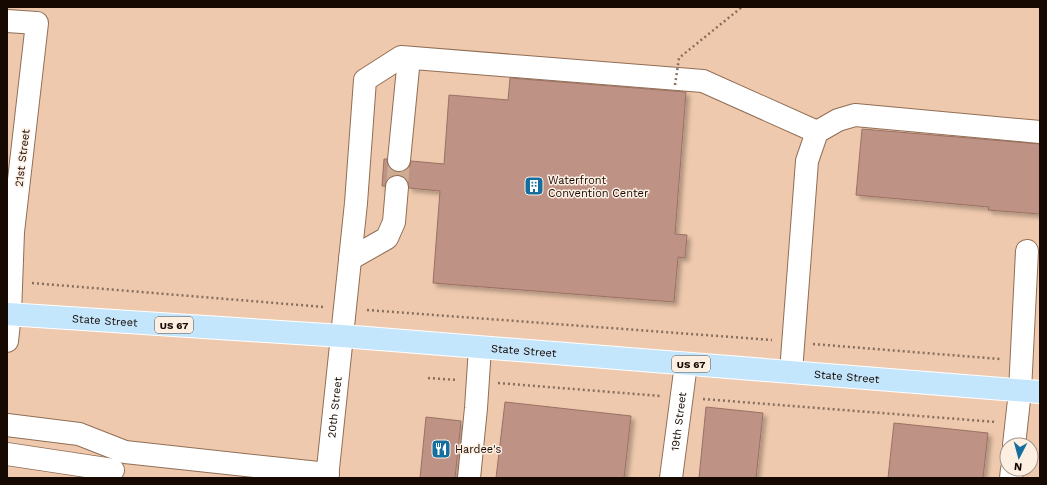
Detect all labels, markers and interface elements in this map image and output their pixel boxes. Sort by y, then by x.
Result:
street label: 21st Street [13,128,33,188]
place label: Waterfront Convention Center [548,174,649,200]
building icon: Waterfront Convention Center [523,175,545,197]
street label: State Street [72,312,138,330]
road number: US 67 [155,317,193,333]
street label: State Street [490,342,557,360]
road number: US 67 [672,356,710,372]
street label: State Street [813,368,880,386]
street label: 20th Street [325,376,345,439]
street label: 19th Street [669,391,689,452]
north arrow [999,437,1039,477]
restaurant icon: Hardee's [430,438,452,460]
place label: Hardee's [455,443,501,456]
text: N [1013,460,1023,473]

